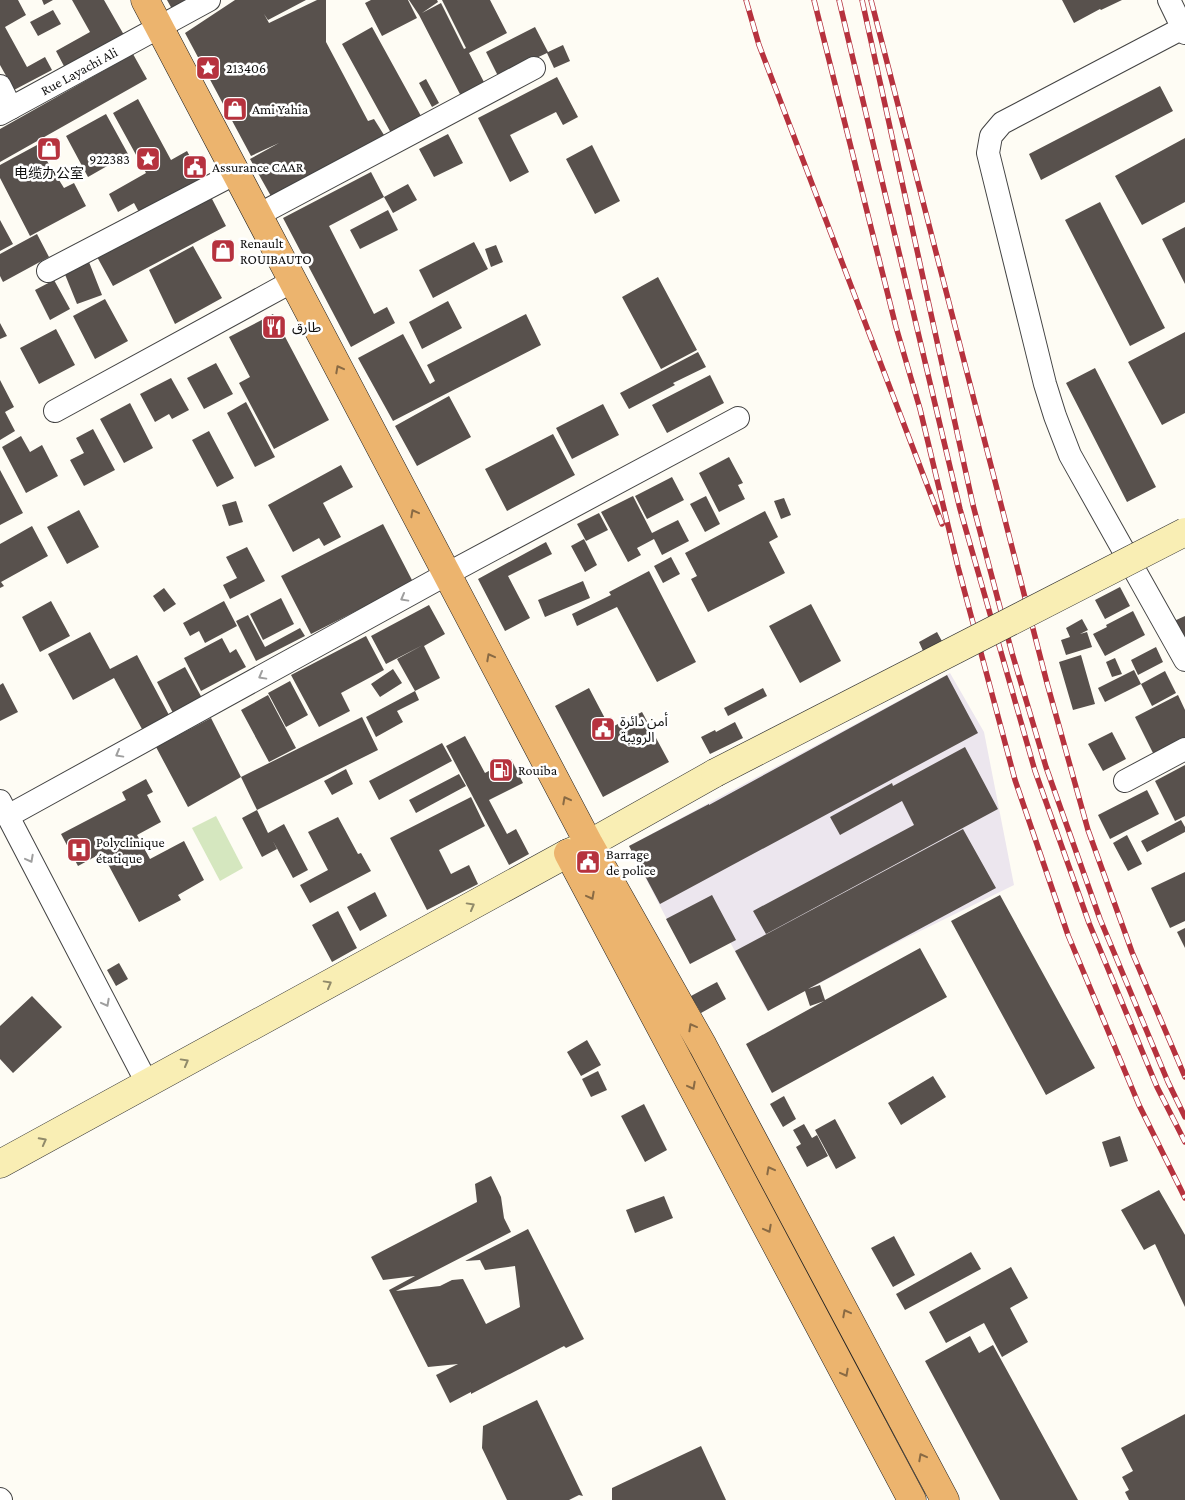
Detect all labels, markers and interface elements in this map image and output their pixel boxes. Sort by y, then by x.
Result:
street label: Rue Layachi Ali [38,43,120,98]
place icon: 213406 [195,55,221,81]
place label: 213406 [226,60,266,76]
shop icon: Ami Yahia [222,96,248,122]
place label: Ami Yahia [252,101,309,117]
shop icon: 电缆办公室 [36,136,62,162]
place icon: 922383 [135,146,161,172]
place label: 922383 [89,151,130,167]
public building icon: Assurance CAAR [182,154,208,180]
place label: Assurance CAAR [212,159,304,175]
place label: 电缆办公室 [14,165,84,181]
place label: Renault ROUIBAUTO [240,235,312,267]
shop icon: Renault ROUIBAUTO [210,238,236,264]
restaurant icon: طارق [261,314,287,340]
place label: طارق [292,319,321,336]
one-way arrow [335,365,345,374]
one-way arrow [410,509,420,518]
one-way arrow [400,591,409,601]
one-way arrow [486,653,496,662]
one-way arrow [258,670,267,680]
place label: أمن دائرة الرويبة [620,712,668,746]
public building icon: أمن دائرة الرويبة [590,716,616,742]
one-way arrow [116,748,125,758]
fuel station icon: Rouiba [488,757,514,783]
place label: Rouiba [518,762,558,778]
one-way arrow [562,797,572,806]
place label: Polyclinique étatique [96,834,165,866]
hospital icon: Polyclinique étatique [66,837,92,863]
place label: Barrage de police [606,846,656,878]
public building icon: Barrage de police [575,849,601,875]
one-way arrow [24,854,34,863]
one-way arrow [585,891,595,900]
one-way arrow [465,903,474,913]
one-way arrow [323,980,332,990]
one-way arrow [99,998,109,1007]
one-way arrow [688,1023,698,1032]
one-way arrow [180,1058,189,1068]
one-way arrow [686,1081,696,1090]
one-way arrow [38,1137,47,1147]
one-way arrow [766,1166,776,1175]
one-way arrow [762,1224,772,1233]
one-way arrow [842,1310,852,1319]
one-way arrow [839,1368,849,1377]
one-way arrow [918,1453,928,1462]

